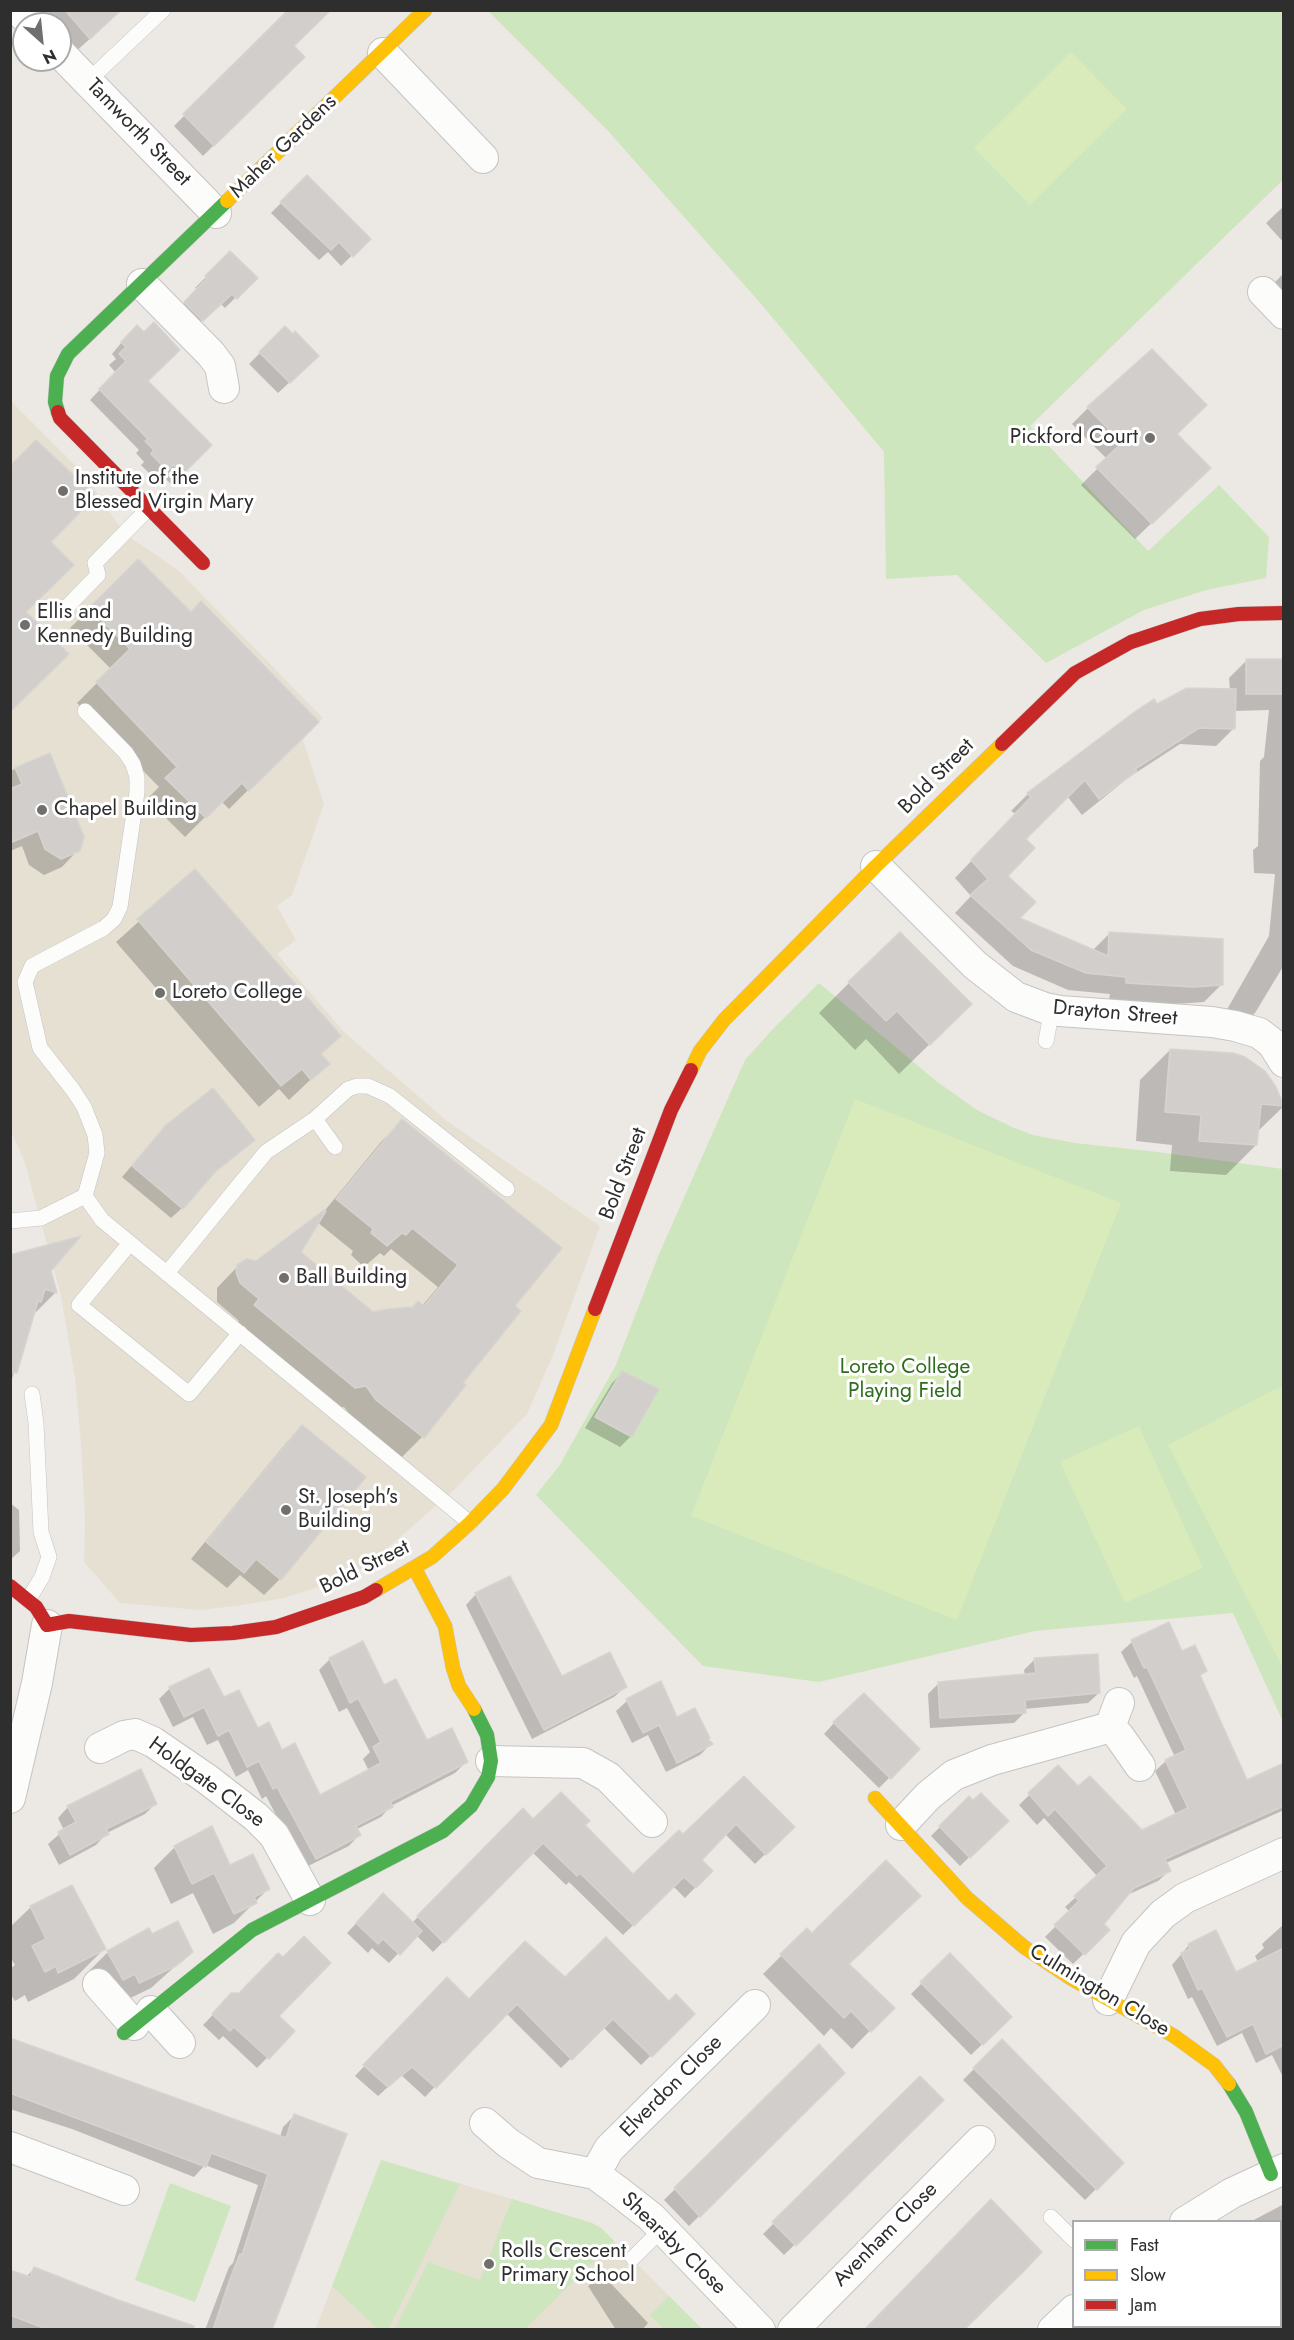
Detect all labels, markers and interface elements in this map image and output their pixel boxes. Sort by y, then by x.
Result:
north arrow [12,12,72,72]
text: N [39,44,60,70]
street label: Tamworth Street [81,74,195,192]
street label: Maher Gardens [226,90,342,204]
place label: Pickford Court [1010,425,1138,451]
marker: Pickford Court [1143,431,1157,445]
place label: Institute of the Blessed Virgin Mary [75,466,254,516]
marker: Institute of the Blessed Virgin Mary [56,484,70,498]
place label: Ellis and Kennedy Building [37,600,193,650]
marker: Ellis and Kennedy Building [18,618,32,632]
street label: Bold Street [894,734,980,820]
place label: Chapel Building [54,797,197,823]
marker: Chapel Building [35,803,49,817]
place label: Loreto College [172,980,303,1006]
marker: Loreto College [153,986,167,1000]
street label: Drayton Street [1052,996,1178,1032]
street label: Bold Street [595,1124,653,1224]
place label: Ball Building [296,1265,407,1291]
marker: Ball Building [277,1271,291,1285]
park label: Loreto College Playing Field [840,1355,970,1405]
place label: St. Joseph's Building [298,1485,398,1535]
marker: St. Joseph's Building [279,1503,293,1517]
street label: Bold Street [316,1536,414,1600]
street label: Holdgate Close [143,1732,269,1834]
street label: Culmington Close [1024,1939,1174,2043]
street label: Elverdon Close [616,2031,728,2143]
street label: Avenham Close [829,2178,943,2292]
street label: Shearsby Close [615,2188,731,2300]
legend [1072,2220,1282,2328]
text: Fast [1130,2232,1159,2258]
place label: Rolls Crescent Primary School [501,2239,635,2289]
marker: Rolls Crescent Primary School [482,2257,496,2271]
text: Slow [1130,2262,1166,2288]
text: Jam [1130,2292,1157,2318]

